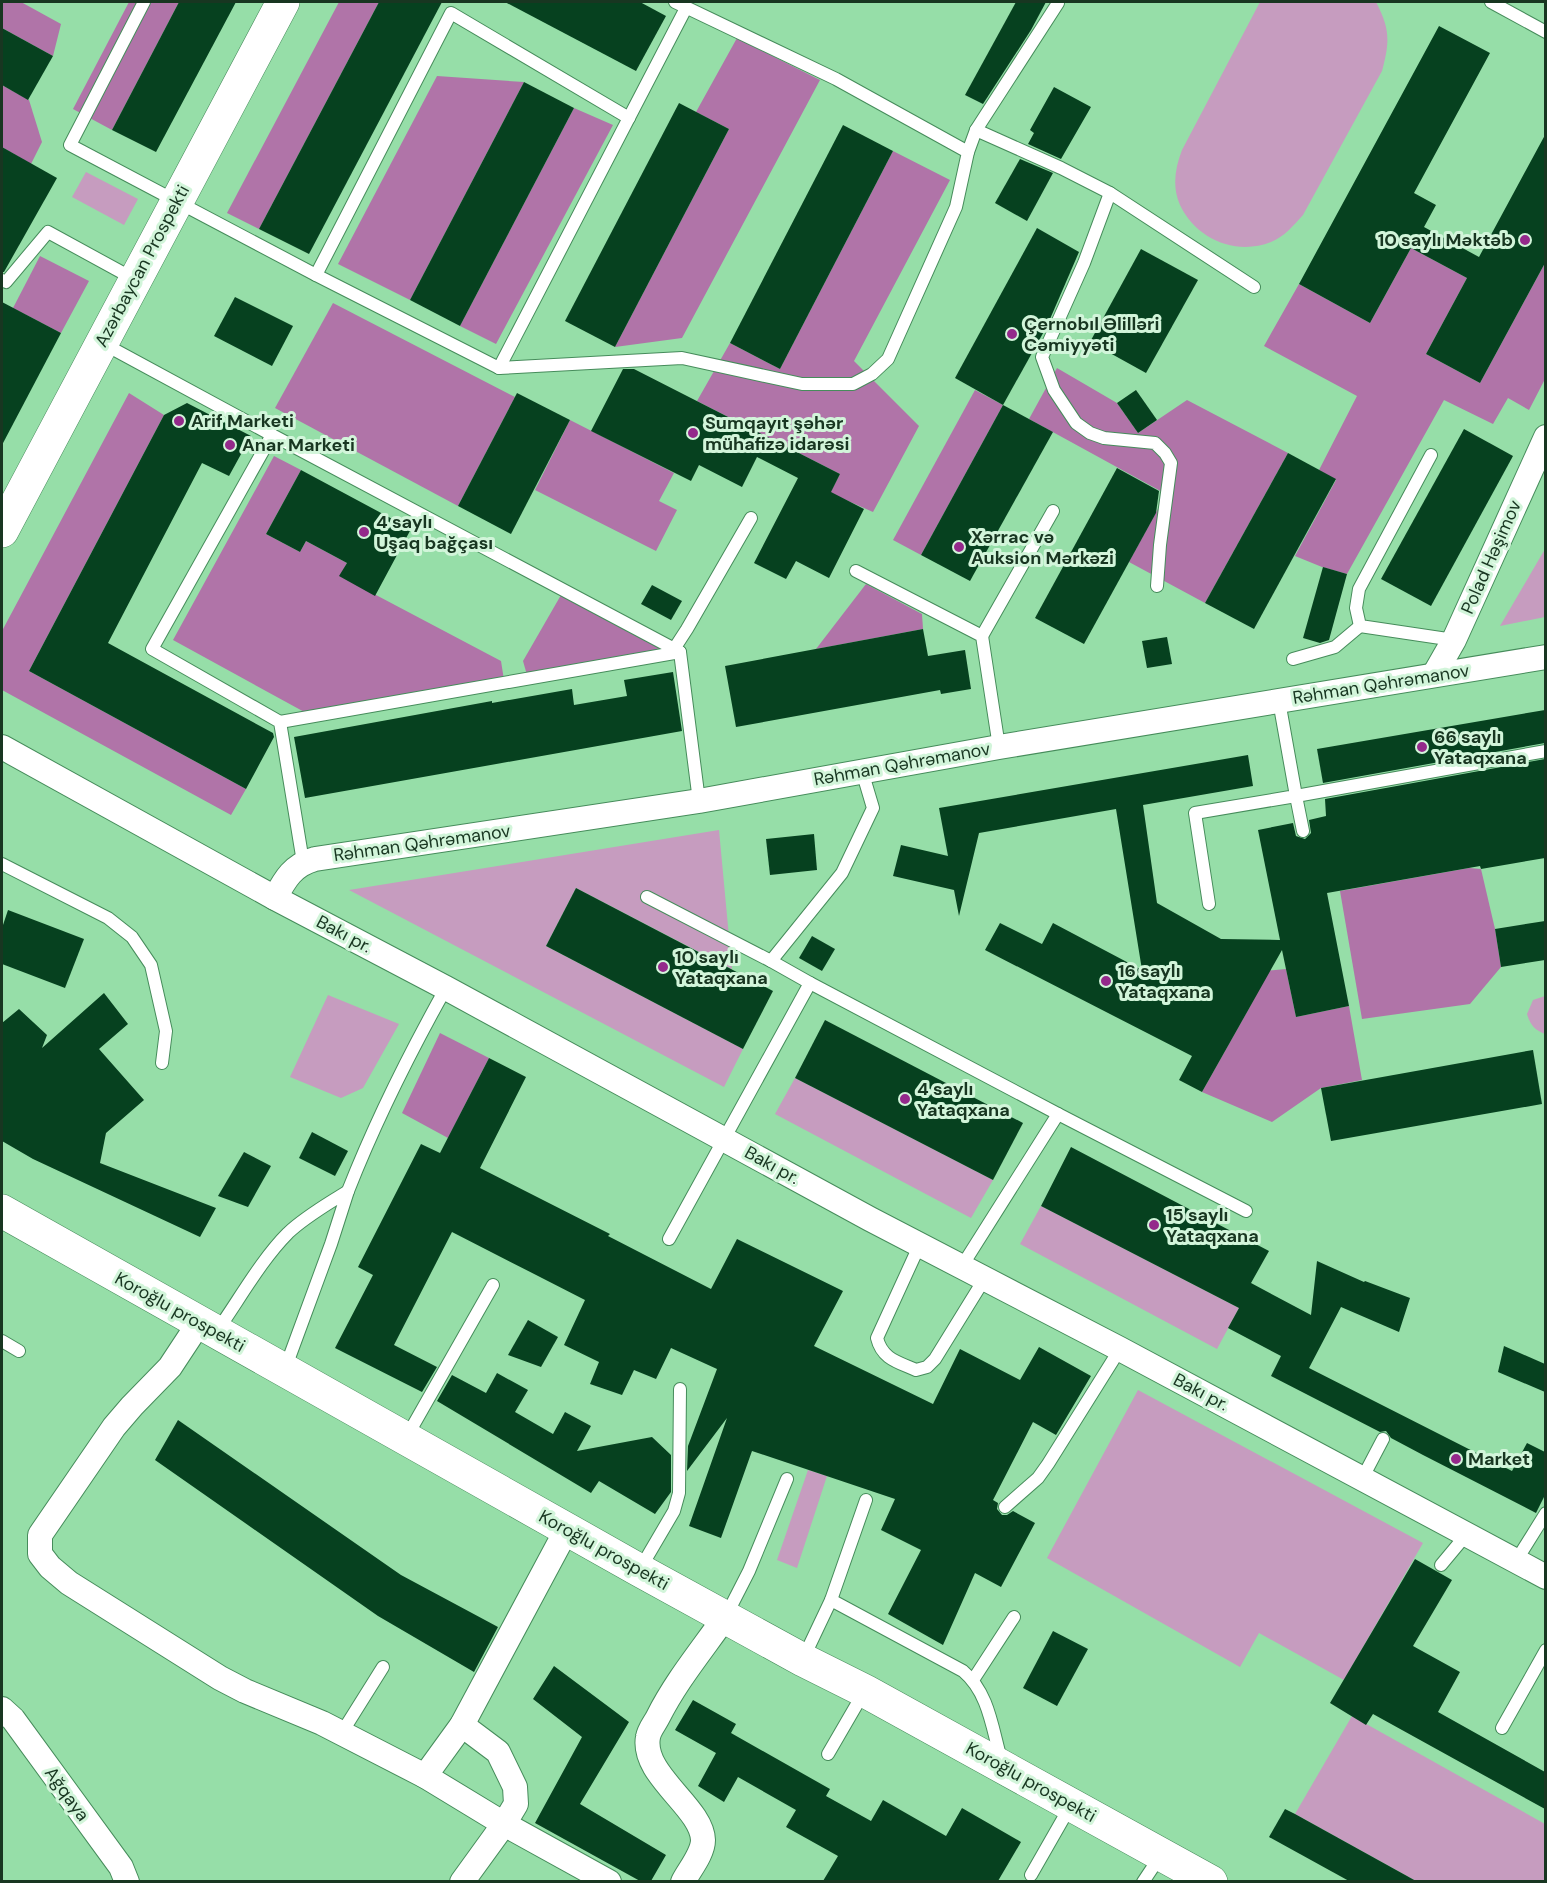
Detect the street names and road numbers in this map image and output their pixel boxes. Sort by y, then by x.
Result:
street label: Azərbaycan Prospekti [89,181,195,351]
street label: Polad Həşimov [1455,496,1527,618]
street label: Rəhman Qəhrəmanov [1291,658,1472,710]
street label: Rəhman Qəhrəmanov [812,737,993,791]
street label: Rəhman Qəhrəmanov [332,819,513,867]
street label: Bakı pr. [312,909,376,959]
street label: Bakı pr. [740,1140,804,1190]
street label: Koroğlu prospekti [111,1266,249,1358]
street label: Bakı pr. [1169,1367,1233,1417]
street label: Koroğlu prospekti [535,1504,673,1596]
street label: Koroğlu prospekti [962,1736,1100,1828]
street label: Ağqaya [39,1762,95,1826]

